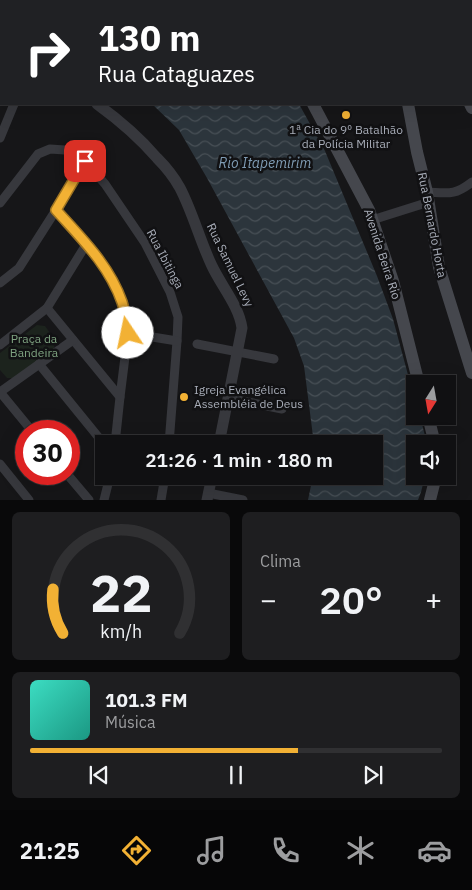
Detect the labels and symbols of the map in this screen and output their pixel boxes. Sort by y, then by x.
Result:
marker: 1ª Cia do 9º Batalhão da Polícia Militar [340,109,352,121]
place label: 1ª Cia do 9º Batalhão da Polícia Militar [289,122,403,151]
pin [64,140,106,182]
water label: Rio Itapemirim [219,154,312,172]
street label: Rua Bernardo Horta [415,171,450,279]
street label: Avenida Beira Rio [361,207,404,301]
street label: Rua Samuel Levy [204,220,257,309]
street label: Rua Ibitinga [144,226,188,292]
position arrow [101,306,153,358]
park label: Praça da Bandeira [10,331,59,360]
north arrow [406,375,456,425]
place label: Igreja Evangélica Assembléia de Deus [194,382,303,411]
marker: Igreja Evangélica Assembléia de Deus [178,391,190,403]
speed limit sign: 30 [15,420,80,485]

